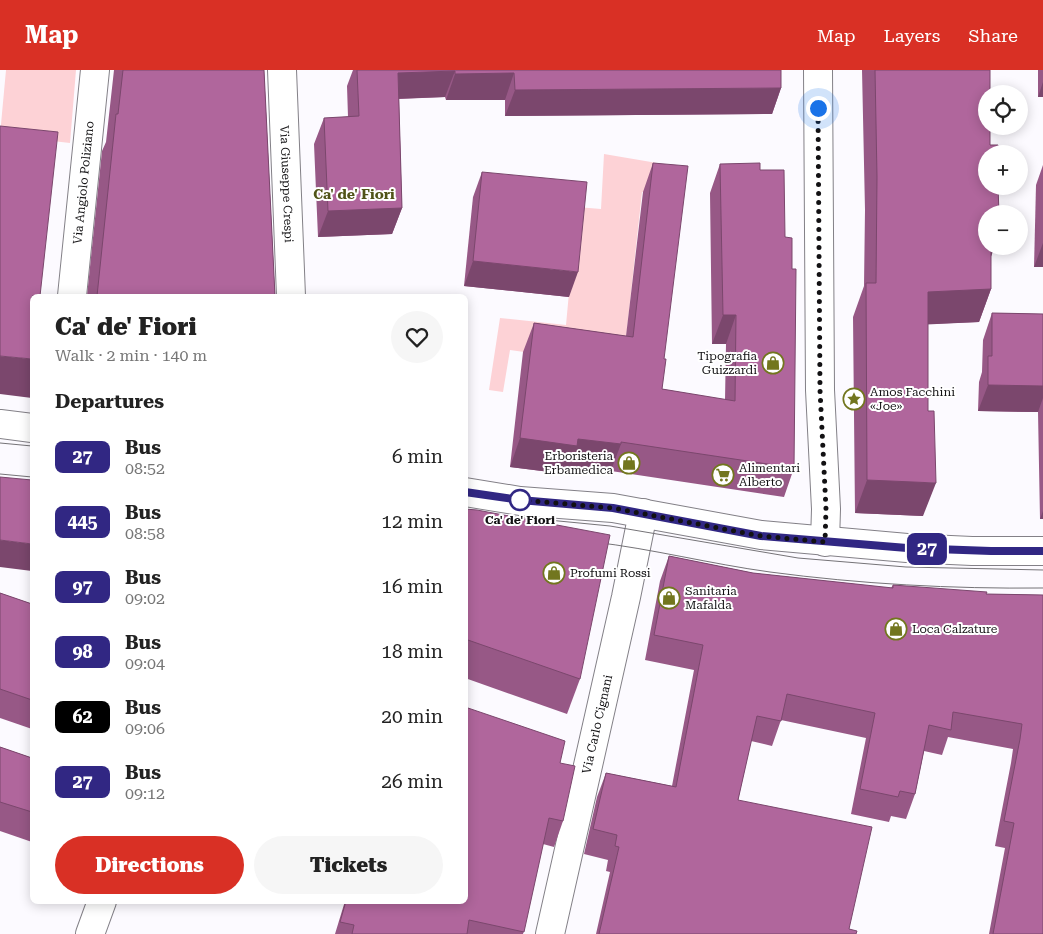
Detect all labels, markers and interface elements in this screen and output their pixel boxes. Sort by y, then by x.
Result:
text: Map [25,21,79,49]
text: Map [817,25,856,46]
text: Layers [884,25,940,46]
text: Share [968,25,1018,46]
map controls [978,85,1028,255]
button: locate [978,85,1028,135]
your location [806,96,831,121]
street label: Via Angiolo Poliziano [70,120,97,245]
street label: Via Giuseppe Crespi [277,125,296,243]
button: + [978,145,1028,195]
district label: Ca' de' Fiori [313,186,395,202]
button: − [978,205,1028,255]
button: heart [391,311,443,363]
text: Ca' de' Fiori [55,313,197,341]
text: Walk · 2 min · 140 m [55,346,207,365]
place label: Tipografia Guizzardi [697,349,757,377]
shop icon: Tipografia Guizzardi [761,351,785,375]
place label: Amos Facchini «Joe» [870,385,955,413]
place icon: Amos Facchini «Joe» [842,387,866,411]
text: Departures [55,390,164,413]
text: Bus [125,436,161,459]
text: 6 min [392,445,443,468]
text: 27 [72,446,93,467]
place label: Erboristeria Erbamedica [544,449,613,477]
shop icon: Erboristeria Erbamedica [617,451,641,475]
text: 08:52 [125,459,165,478]
place label: Alimentari Alberto [739,461,800,489]
supermarket icon: Alimentari Alberto [711,463,735,487]
marker: Ca' de' Fiori [509,489,531,511]
text: Bus [125,501,161,524]
text: 12 min [381,510,443,533]
text: 445 [67,511,98,532]
place label: Ca' de' Fiori [485,513,555,527]
text: 08:58 [125,524,165,543]
line badge: 27 [904,533,950,565]
text: 27 [917,538,937,559]
shop icon: Profumi Rossi [542,561,566,585]
text: Bus [125,566,161,589]
place label: Profumi Rossi [570,566,651,580]
text: 16 min [381,575,443,598]
text: 97 [72,576,93,597]
place label: Sanitaria Mafalda [685,584,737,612]
shop icon: Sanitaria Mafalda [657,586,681,610]
text: 09:02 [125,589,165,608]
shop icon: Loca Calzature [884,617,908,641]
place label: Loca Calzature [912,622,998,636]
text: Bus [125,631,161,654]
text: 18 min [381,640,443,663]
text: 98 [72,641,93,662]
text: 09:04 [125,654,165,673]
street label: Via Carlo Cignani [579,673,615,775]
text: Bus [125,696,161,719]
text: 20 min [381,705,443,728]
text: 62 [72,706,93,727]
text: 09:06 [125,719,165,738]
text: Bus [125,761,161,784]
text: 26 min [381,770,443,793]
text: 27 [72,771,93,792]
text: 09:12 [125,784,165,803]
button: Directions [55,836,244,894]
button: Tickets [254,836,443,894]

